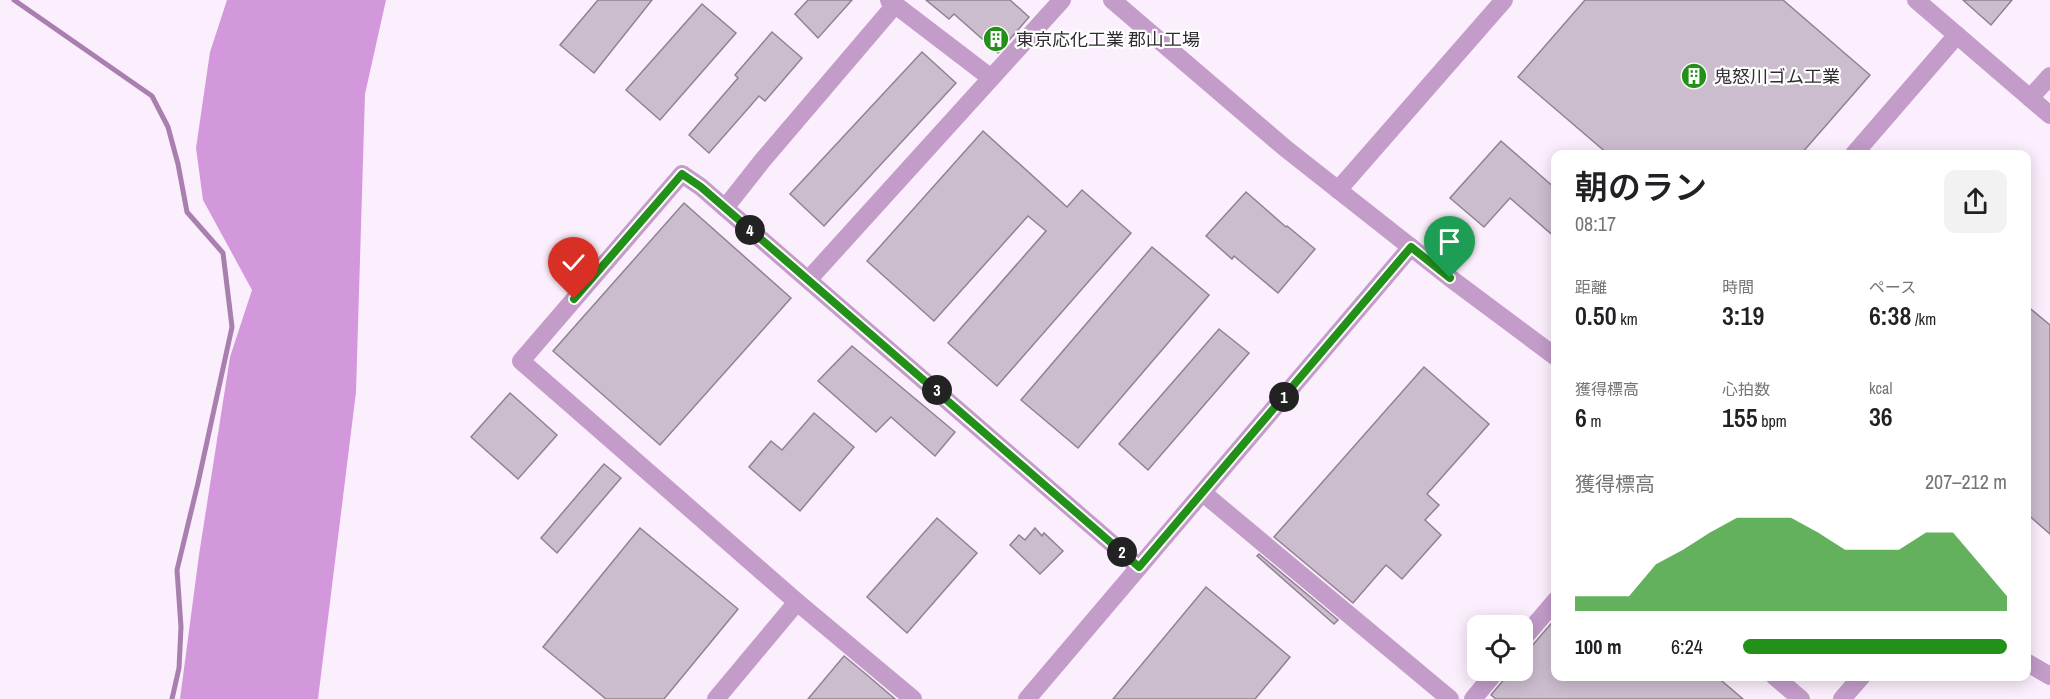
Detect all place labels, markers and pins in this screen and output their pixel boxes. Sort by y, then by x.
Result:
building icon: 東京応化工業 郡山工場 [981,24,1011,54]
place label: 東京応化工業 郡山工場 [1016,27,1200,52]
building icon: 鬼怒川ゴム工業 [1679,61,1709,91]
place label: 鬼怒川ゴム工業 [1714,64,1840,89]
pin: 4 [735,215,765,245]
pin [1424,216,1475,278]
pin [548,237,599,299]
pin: 3 [922,375,952,405]
pin: 1 [1269,382,1299,412]
pin: 2 [1107,537,1137,567]

